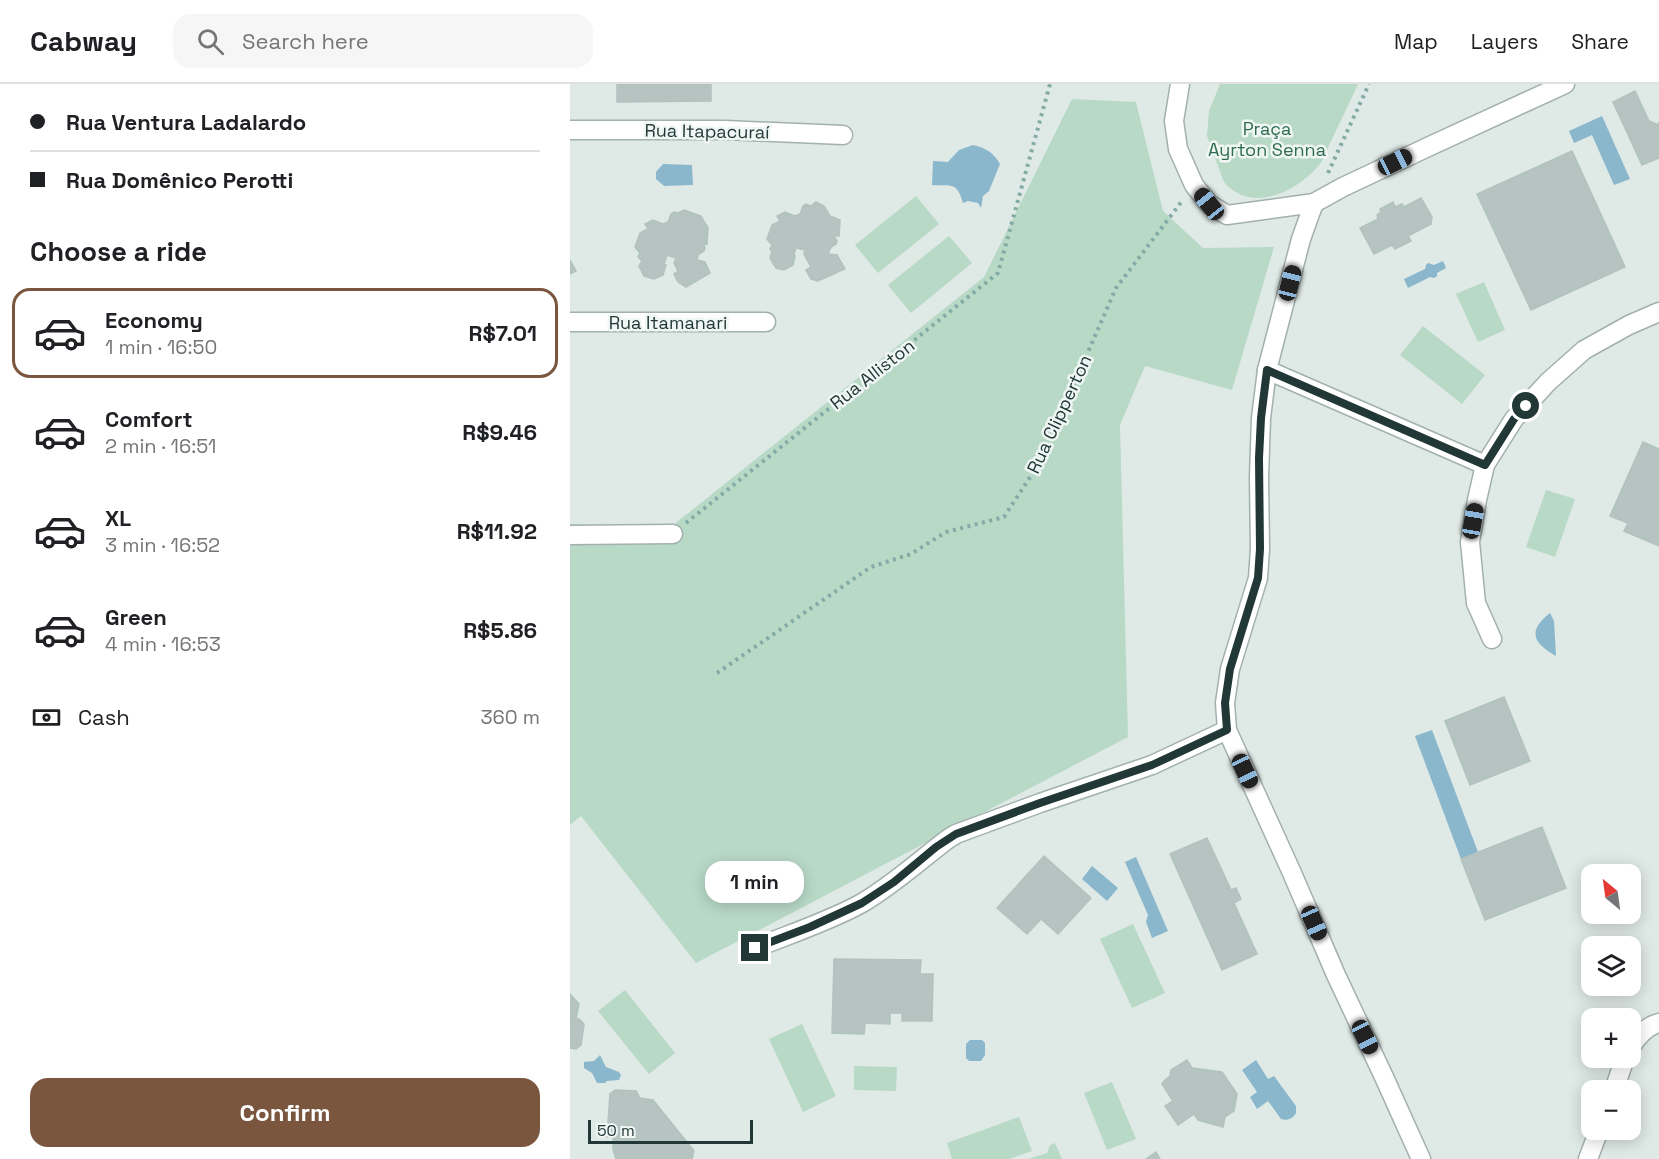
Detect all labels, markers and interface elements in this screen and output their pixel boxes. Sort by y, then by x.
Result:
search box [173,14,593,68]
text: Cabway [30,23,137,59]
icon: search [194,25,227,58]
text: Search here [242,27,369,55]
text: Map [1394,28,1438,55]
text: Layers [1471,28,1538,55]
text: Share [1571,28,1629,55]
text: Rua Ventura Ladalardo [66,108,306,136]
park label: Praça Ayrton Senna [1208,117,1326,161]
street label: Rua Itapacuraí [644,118,770,144]
car [1375,146,1415,178]
text: Rua Domênico Perotti [66,166,293,194]
car [1191,184,1227,224]
text: Choose a ride [30,234,207,269]
car [1277,263,1303,303]
icon: car [33,306,87,360]
text: Economy [105,306,203,334]
street label: Rua Itamanari [609,311,727,334]
text: R$7.01 [469,319,537,347]
text: 1 min · 16:50 [105,334,217,360]
street label: Rua Alliston [825,334,919,414]
street label: Rua Clipperton [1021,351,1097,477]
route start [1512,392,1539,419]
icon: car [33,405,87,459]
text: Comfort [105,405,193,433]
text: R$9.46 [462,418,537,446]
text: 2 min · 16:51 [105,433,216,459]
car [1461,502,1485,540]
icon: car [33,504,87,558]
text: XL [105,504,131,532]
text: R$11.92 [457,517,537,545]
text: 3 min · 16:52 [105,532,220,558]
icon: car [33,603,87,657]
text: Green [105,603,167,631]
text: R$5.86 [463,616,537,644]
text: 4 min · 16:53 [105,631,221,657]
icon: cash [30,701,63,734]
text: Cash [78,703,130,731]
text: 360 m [481,704,540,730]
car [1229,751,1261,791]
callout: 1 min [706,861,804,903]
north arrow [1581,864,1641,924]
map controls [1581,864,1641,1140]
text: 1 min [730,869,779,895]
car [1298,903,1330,943]
route end [741,934,768,961]
button: layers [1581,936,1641,996]
button: + [1581,1008,1641,1068]
car [1349,1017,1381,1057]
button: Confirm [30,1078,540,1147]
button: − [1581,1080,1641,1140]
scale bar [588,1117,753,1144]
text: 50 m [597,1120,635,1141]

